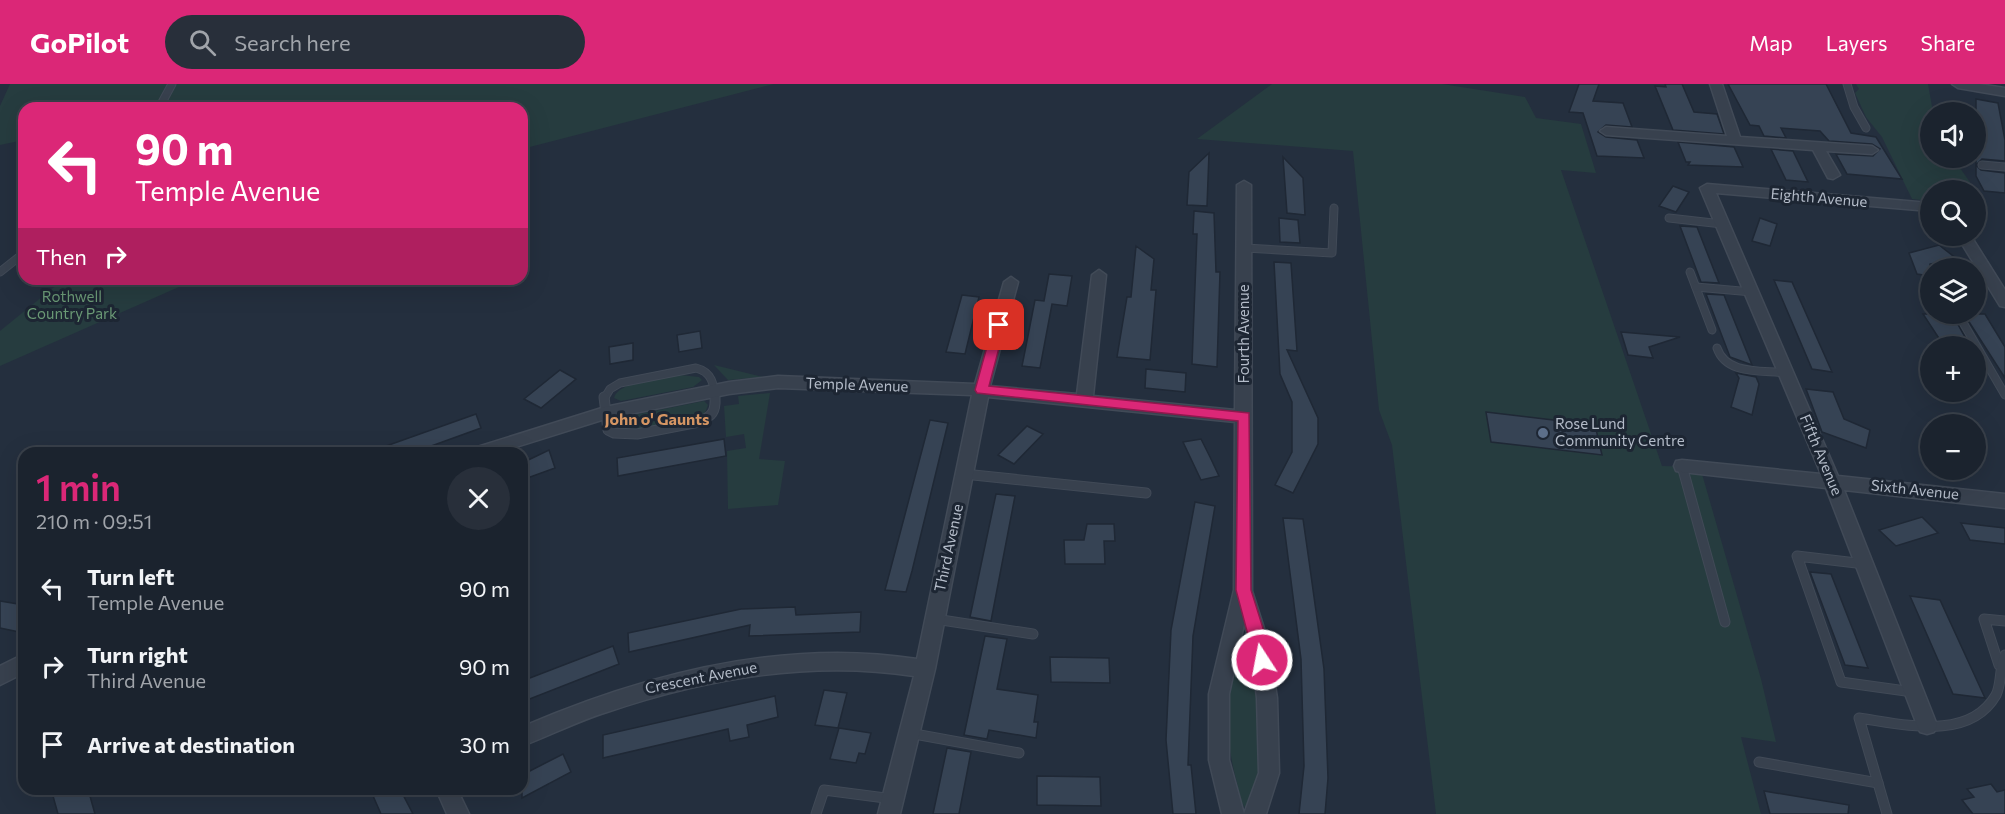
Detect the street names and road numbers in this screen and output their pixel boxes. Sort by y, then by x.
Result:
street label: Eighth Avenue [1770,184,1868,210]
street label: Fourth Avenue [1234,284,1252,384]
street label: Temple Avenue [805,373,909,395]
street label: Fifth Avenue [1797,412,1847,498]
street label: Sixth Avenue [1870,475,1960,503]
street label: Third Avenue [930,502,966,593]
street label: Crescent Avenue [643,657,758,697]

